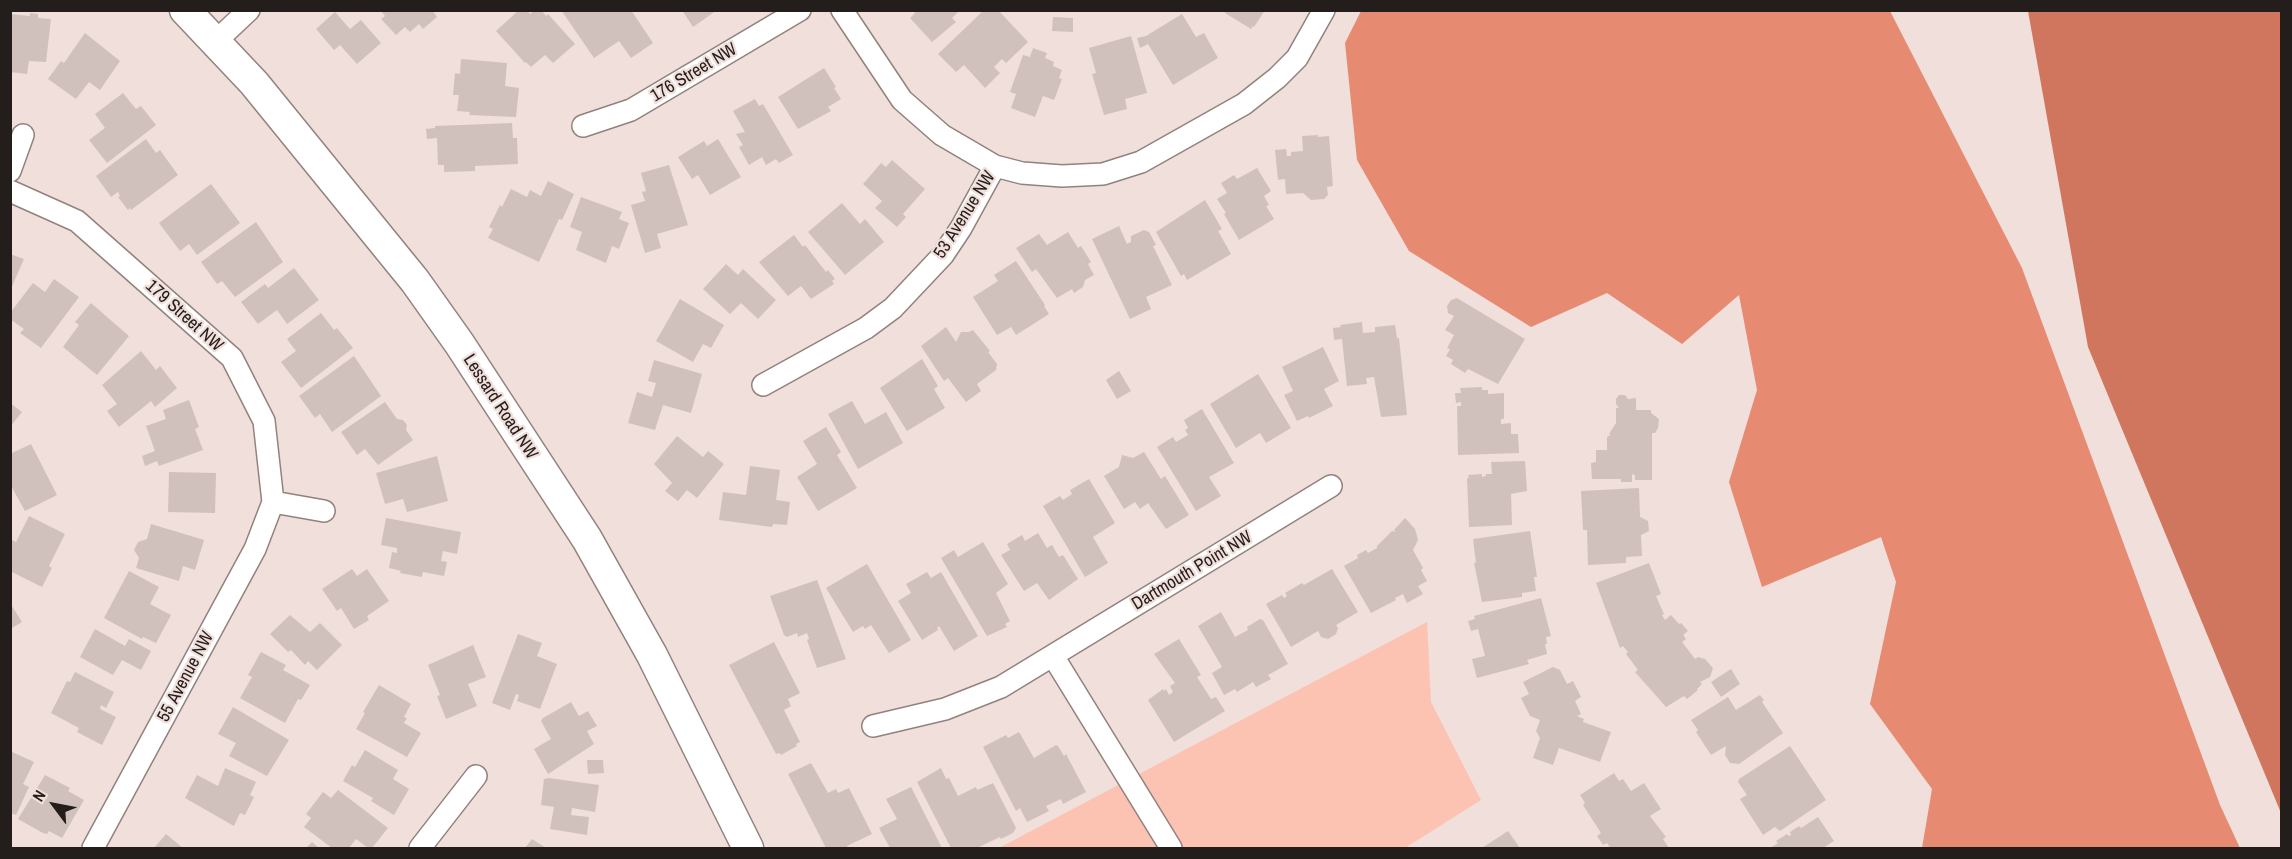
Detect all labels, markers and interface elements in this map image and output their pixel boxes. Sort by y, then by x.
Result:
street label: 176 Street NW [647,39,741,107]
street label: 53 Avenue NW [930,167,1000,263]
street label: 179 Street NW [141,276,227,356]
street label: Lessard Road NW [458,351,542,463]
street label: Dartmouth Point NW [1128,527,1256,615]
street label: 55 Avenue NW [153,628,219,726]
north arrow [24,775,84,835]
text: N [27,786,51,805]

